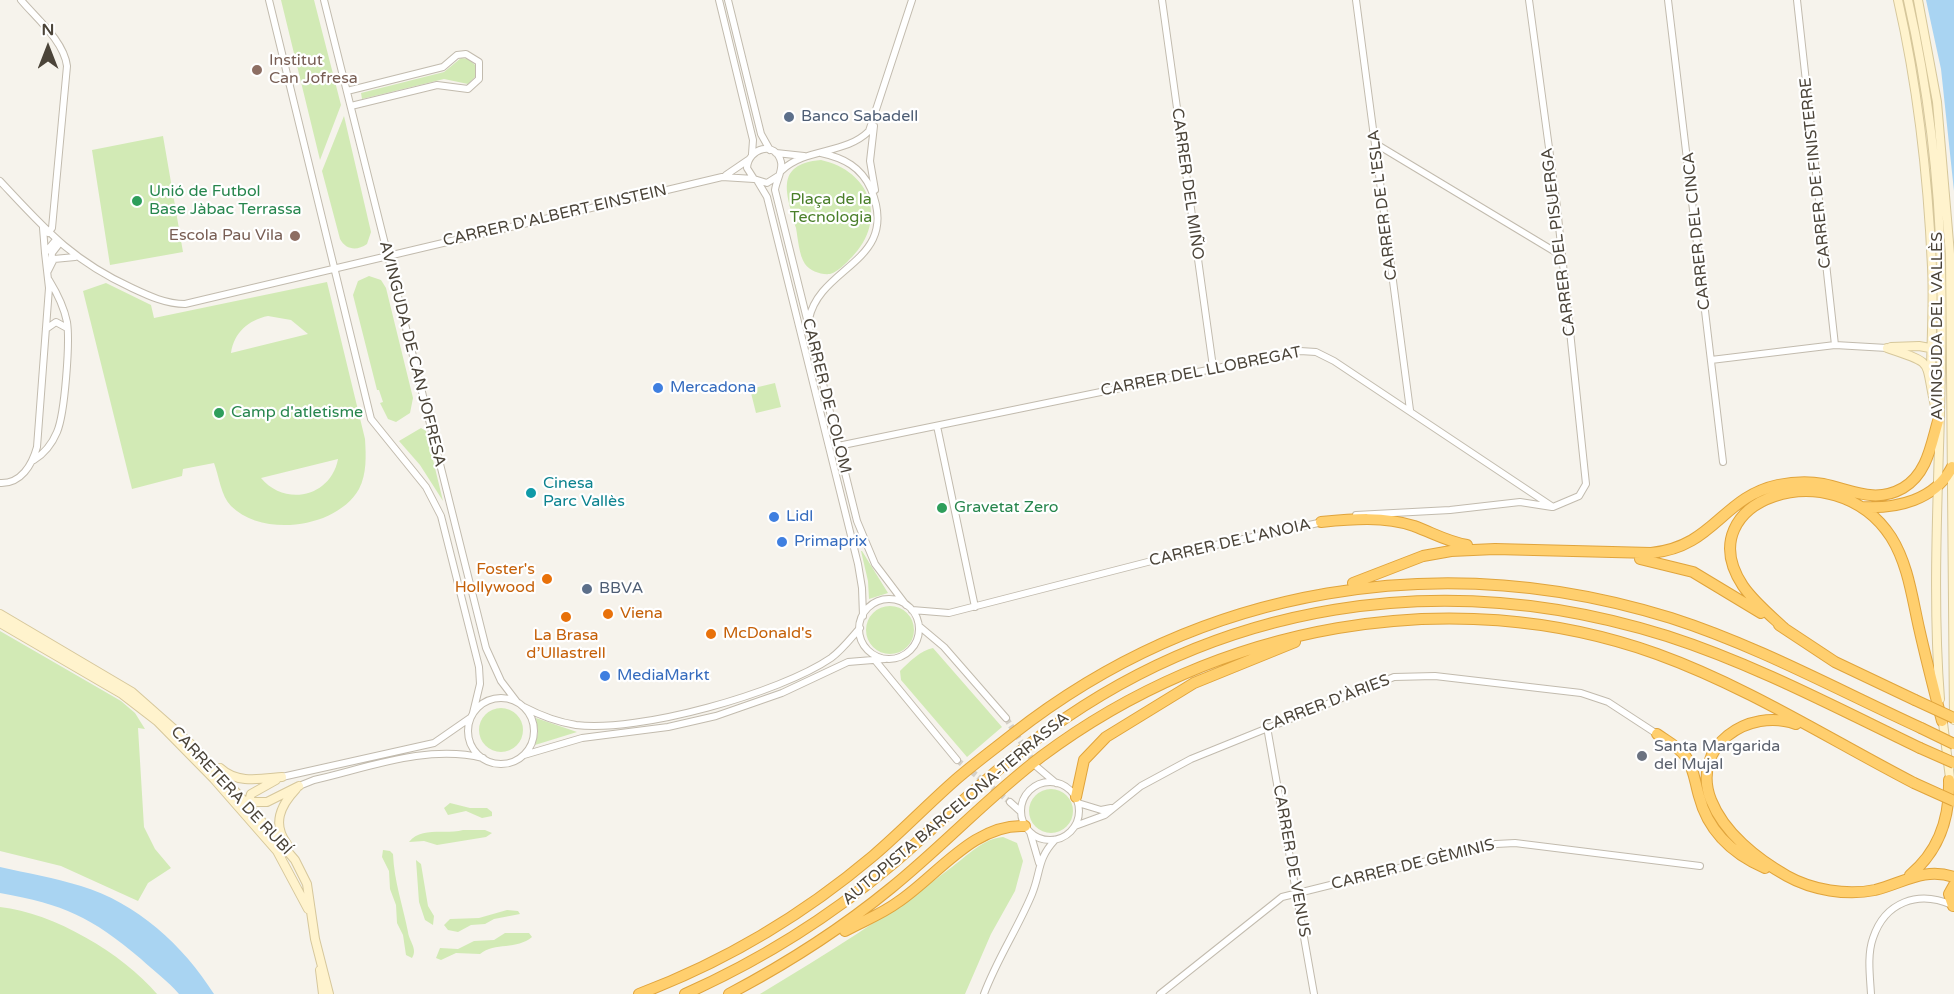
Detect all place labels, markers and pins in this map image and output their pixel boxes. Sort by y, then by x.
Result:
place label: Institut Can Jofresa [269,51,358,89]
marker: Institut Can Jofresa [250,63,264,77]
place label: Banco Sabadell [801,107,918,127]
marker: Banco Sabadell [782,110,796,124]
place label: Unió de Futbol Base Jàbac Terrassa [149,182,302,220]
marker: Unió de Futbol Base Jàbac Terrassa [130,194,144,208]
place label: Escola Pau Vila [169,226,283,246]
marker: Escola Pau Vila [288,229,302,243]
place label: Mercadona [670,378,756,398]
marker: Mercadona [651,381,665,395]
place label: Camp d'atletisme [231,403,363,423]
marker: Camp d'atletisme [212,406,226,420]
place label: Cinesa Parc Vallès [543,474,625,512]
marker: Cinesa Parc Vallès [524,486,538,500]
place label: Gravetat Zero [954,498,1059,518]
marker: Gravetat Zero [935,501,949,515]
place label: Lidl [786,507,813,527]
marker: Lidl [767,510,781,524]
place label: Primaprix [794,532,867,552]
marker: Primaprix [775,535,789,549]
place label: Foster's Hollywood [455,560,535,598]
marker: Foster's Hollywood [540,572,554,586]
place label: BBVA [599,579,643,599]
marker: BBVA [580,582,594,596]
place label: Viena [620,604,663,624]
marker: Viena [601,607,615,621]
marker: La Brasa d’Ullastrell [559,610,573,624]
place label: McDonald's [723,624,812,644]
place label: La Brasa d’Ullastrell [526,626,606,664]
marker: McDonald's [704,627,718,641]
place label: MediaMarkt [617,666,710,686]
marker: MediaMarkt [598,669,612,683]
place label: Santa Margarida del Mujal [1654,737,1780,775]
marker: Santa Margarida del Mujal [1635,749,1649,763]

